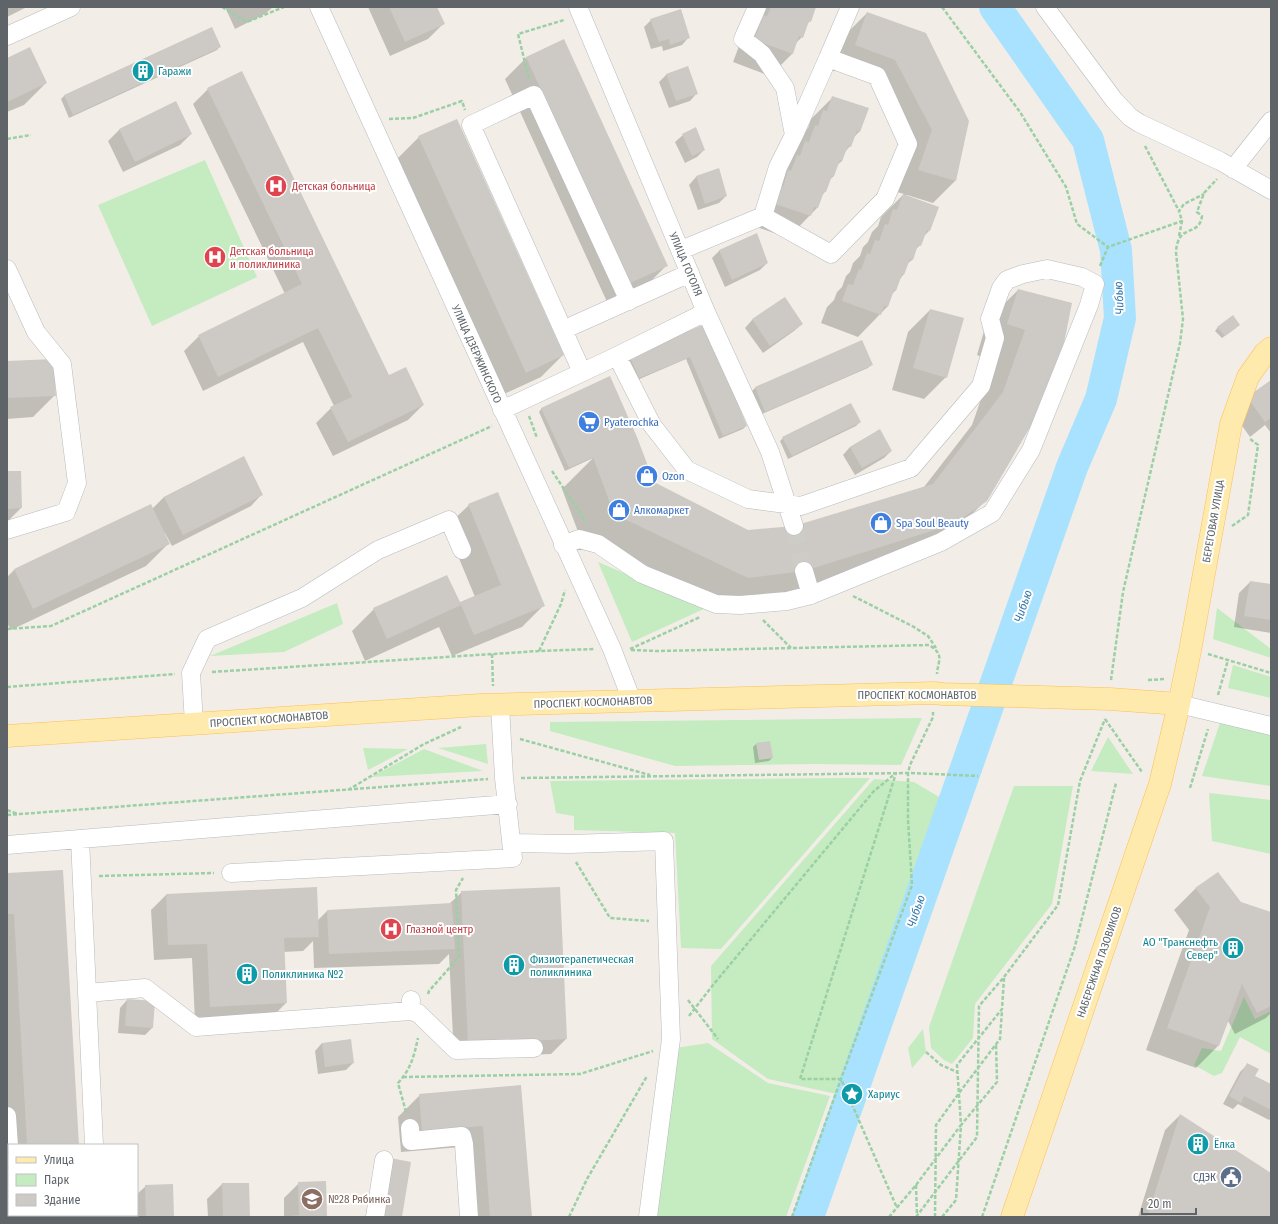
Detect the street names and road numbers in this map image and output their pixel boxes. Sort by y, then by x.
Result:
street label: УЛИЦА ГОГОЛЯ [666,229,705,298]
street label: УЛИЦА ДЗЕРЖИНСКОГО [449,302,504,405]
street label: БЕРЕГОВАЯ УЛИЦА [1200,478,1227,564]
street label: ПРОСПЕКТ КОСМОНАВТОВ [858,689,976,702]
street label: ПРОСПЕКТ КОСМОНАВТОВ [533,694,653,711]
street label: ПРОСПЕКТ КОСМОНАВТОВ [209,709,329,730]
street label: НАБЕРЕЖНАЯ ГАЗОВИКОВ [1074,905,1125,1019]

